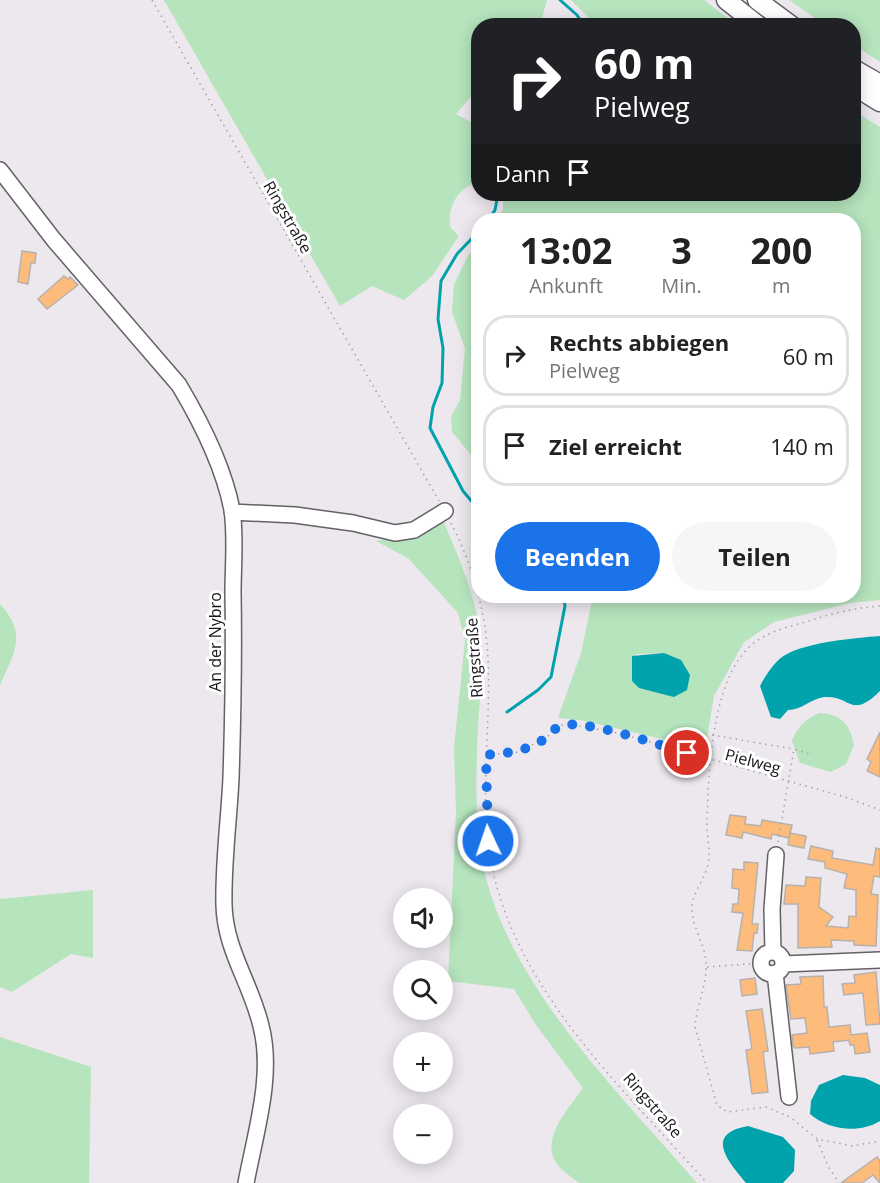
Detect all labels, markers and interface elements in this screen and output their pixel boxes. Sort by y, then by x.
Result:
text: 60 m [594,34,694,91]
icon: right [495,42,573,120]
text: Pielweg [594,88,690,125]
icon: arrive [562,156,595,189]
text: Dann [495,158,550,188]
street label: Ringstraße [258,177,318,257]
text: 13:02 [520,226,612,275]
text: 3 [671,226,692,275]
text: 200 [750,226,812,275]
text: Ankunft [529,272,603,299]
text: Min. [661,272,702,299]
text: m [772,272,791,299]
text: Rechts abbiegen [549,327,729,357]
icon: right [498,339,531,372]
text: 60 m [783,341,834,371]
text: Pielweg [549,357,620,384]
icon: arrive [498,429,531,462]
text: Ziel erreicht [549,431,682,461]
text: 140 m [770,431,834,461]
button: Beenden [495,522,660,591]
button: Teilen [672,522,837,591]
street label: An der Nybro [204,592,226,692]
street label: Ringstraße [460,617,488,699]
pin [661,727,712,778]
icon: arrive [670,736,703,769]
street label: Pielweg [723,743,784,779]
position arrow [456,809,520,873]
map controls [393,888,453,1164]
button: sound [393,888,453,948]
button: search [393,960,453,1020]
button: + [393,1032,453,1092]
street label: Ringstraße [618,1068,688,1142]
button: − [393,1104,453,1164]

